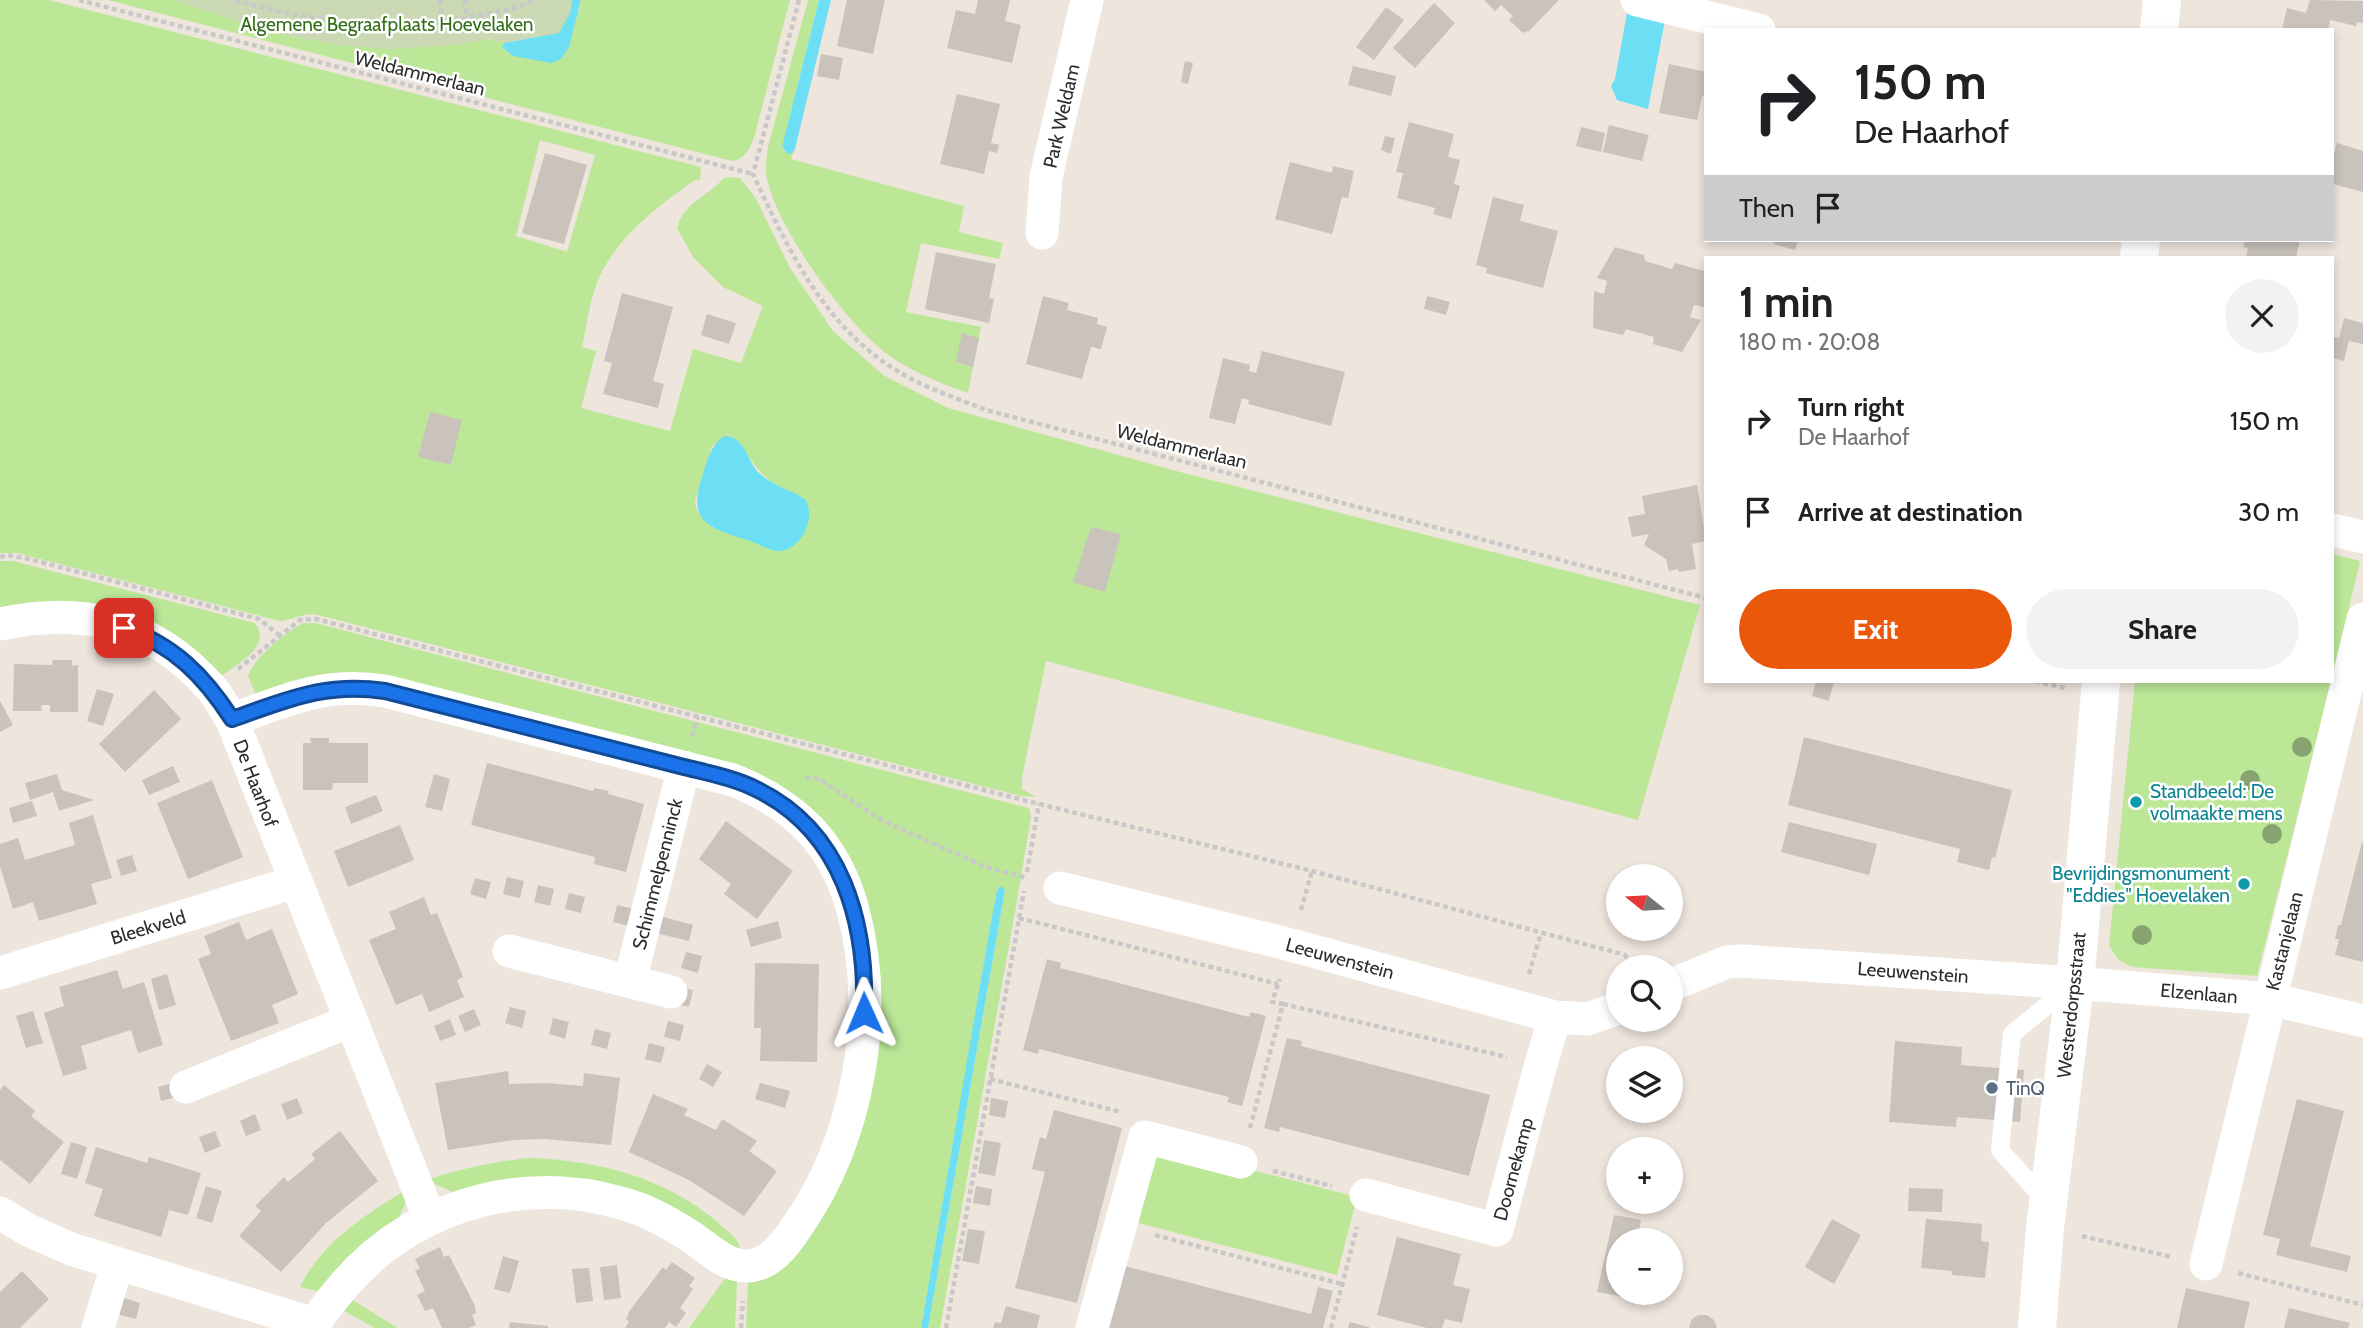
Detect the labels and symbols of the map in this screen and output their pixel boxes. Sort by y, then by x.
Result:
park label: Algemene Begraafplaats Hoevelaken [241,13,533,36]
street label: Weldammerlaan [352,46,487,101]
street label: Park Weldam [1038,62,1085,170]
street label: Weldammerlaan [1114,419,1249,474]
pin [94,598,154,658]
street label: De Haarhof [228,736,283,831]
place label: Standbeeld: De volmaakte mens [2150,780,2283,825]
marker: Standbeeld: De volmaakte mens [2128,794,2144,810]
street label: Schimmelpenninck [628,796,688,952]
place label: Bevrijdingsmonument "Eddies" Hoevelaken [2052,862,2231,907]
north arrow [1606,864,1684,942]
marker: Bevrijdingsmonument "Eddies" Hoevelaken [2236,876,2252,892]
street label: Kastanjelaan [2261,889,2308,993]
street label: Bleekveld [108,905,189,950]
street label: Westerdorpsstraat [2052,930,2091,1079]
street label: Leeuwenstein [1283,933,1397,984]
street label: Leeuwenstein [1857,957,1969,988]
position arrow [827,976,901,1050]
street label: Elzenlaan [2159,979,2239,1008]
place label: TinQ [2006,1077,2045,1100]
marker: TinQ [1984,1080,2000,1096]
street label: Doornekamp [1489,1115,1538,1223]

